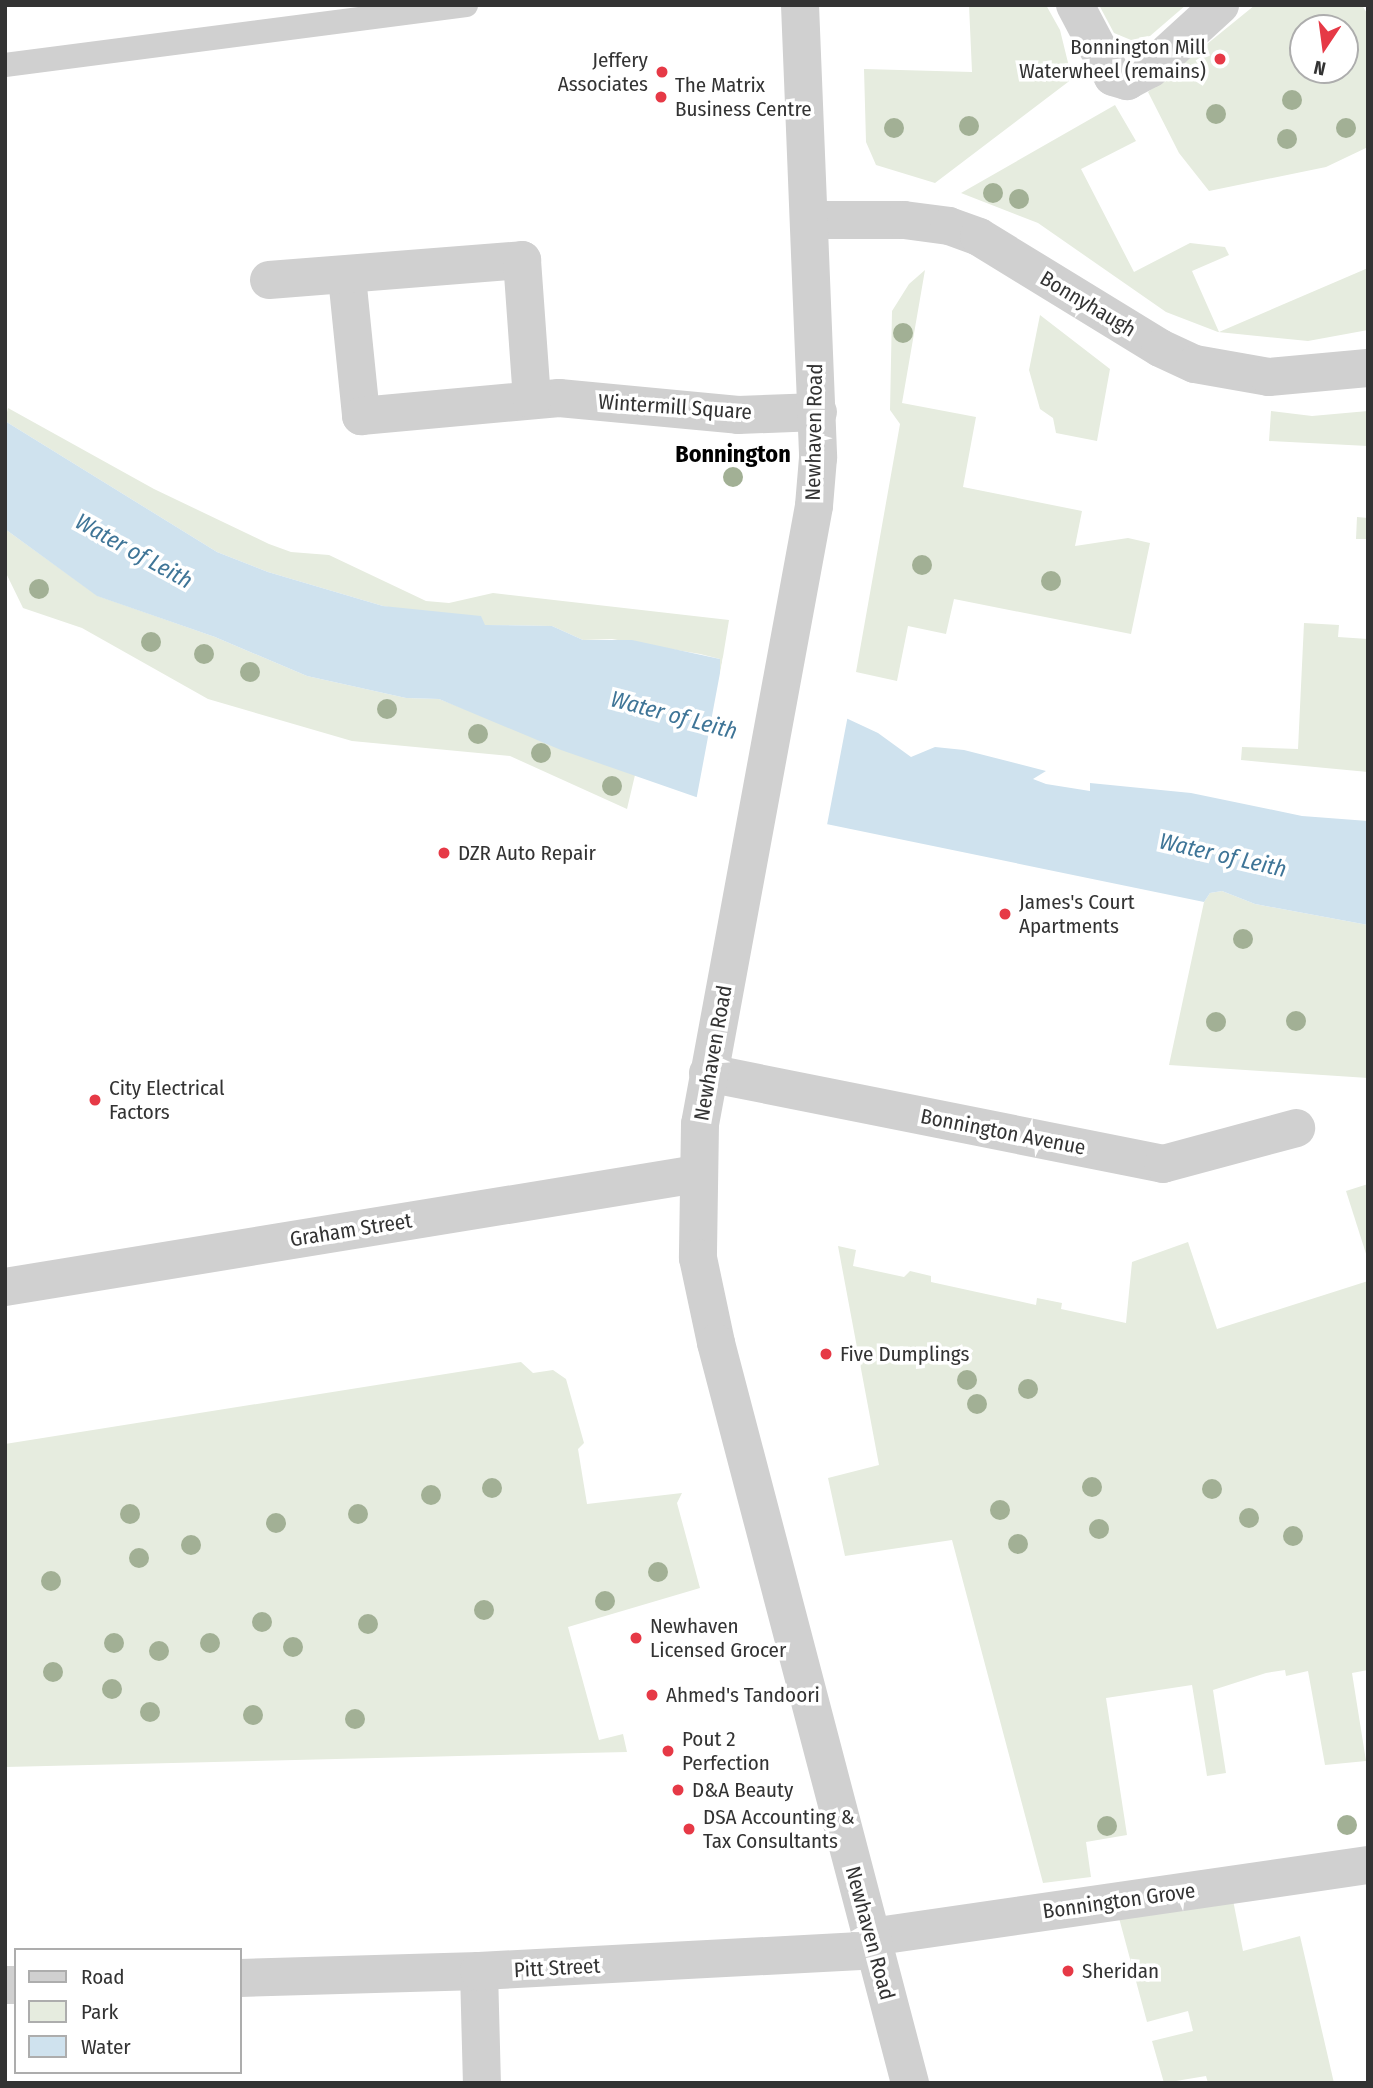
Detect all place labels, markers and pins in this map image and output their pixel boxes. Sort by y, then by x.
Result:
place label: Bonnington Mill Waterwheel (remains) [1019,34,1206,84]
place label: Jeffery Associates [558,47,648,97]
marker: Bonnington Mill Waterwheel (remains) [1212,51,1228,67]
marker: Jeffery Associates [654,64,670,80]
place label: The Matrix Business Centre [675,72,811,122]
marker: The Matrix Business Centre [653,89,669,105]
place label: DZR Auto Repair [458,840,596,866]
marker: DZR Auto Repair [436,845,452,861]
place label: James's Court Apartments [1019,889,1135,939]
marker: James's Court Apartments [997,906,1013,922]
place label: City Electrical Factors [109,1075,224,1125]
marker: City Electrical Factors [87,1092,103,1108]
place label: Five Dumplings [840,1341,969,1367]
marker: Five Dumplings [818,1346,834,1362]
place label: Newhaven Licensed Grocer [650,1613,786,1663]
marker: Newhaven Licensed Grocer [628,1630,644,1646]
place label: Ahmed's Tandoori [666,1682,820,1708]
marker: Ahmed's Tandoori [644,1687,660,1703]
place label: Pout 2 Perfection [682,1726,770,1776]
marker: Pout 2 Perfection [660,1743,676,1759]
place label: D&A Beauty [692,1777,793,1803]
marker: D&A Beauty [670,1782,686,1798]
place label: DSA Accounting & Tax Consultants [703,1804,855,1854]
marker: DSA Accounting & Tax Consultants [681,1821,697,1837]
place label: Sheridan [1082,1958,1159,1984]
marker: Sheridan [1060,1963,1076,1979]

